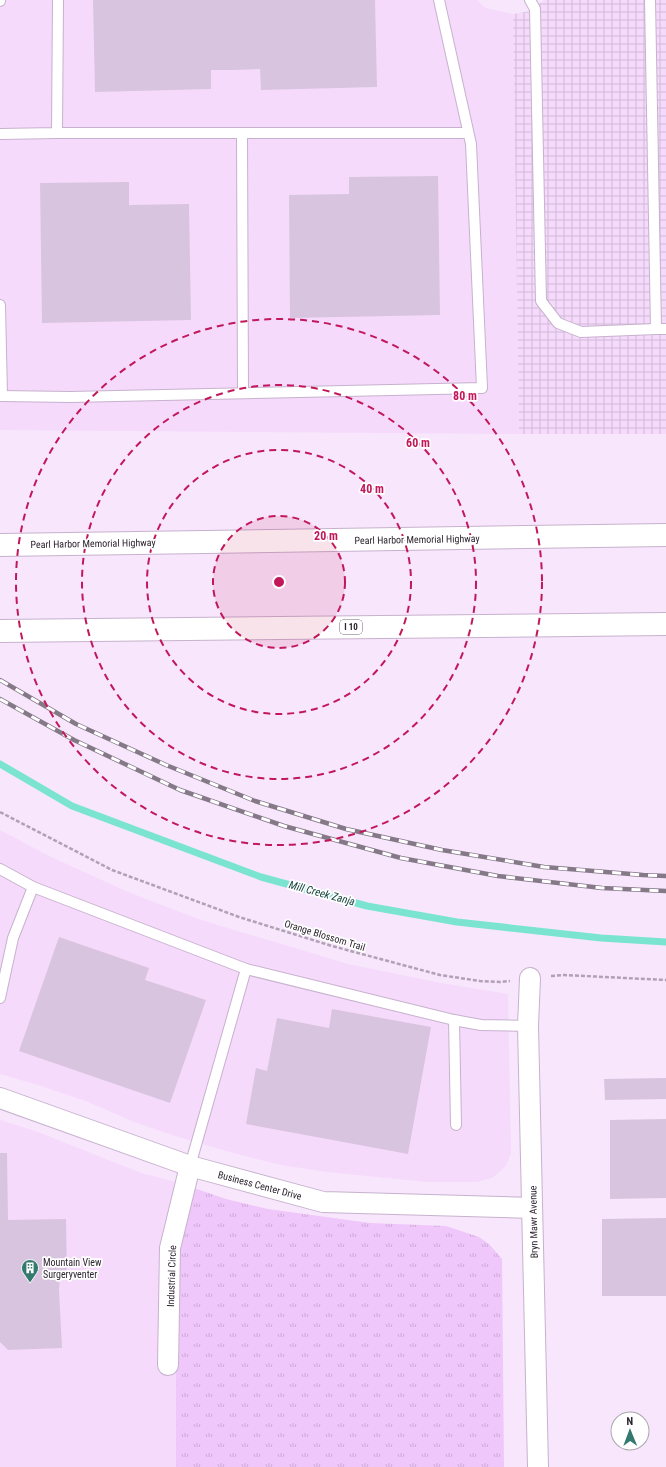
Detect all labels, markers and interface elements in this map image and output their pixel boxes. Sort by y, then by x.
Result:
text: 80 m [453,389,477,403]
text: 60 m [406,436,430,450]
text: 40 m [360,482,384,496]
text: 20 m [314,529,338,543]
street label: Pearl Harbor Memorial Highway [354,533,480,546]
street label: Pearl Harbor Memorial Highway [30,537,156,550]
centre of rings [272,575,286,589]
road number: I 10 [340,620,362,634]
water label: Mill Creek Zanja [287,878,356,909]
street label: Orange Blossom Trail [283,918,367,953]
street label: Business Center Drive [217,1169,303,1202]
street label: Bryn Mawr Avenue [527,1185,540,1259]
street label: Industrial Circle [165,1245,178,1307]
place label: Mountain View Surgeryventer [43,1257,102,1280]
building icon: Mountain View Surgeryventer [20,1258,40,1283]
north arrow [610,1411,650,1451]
text: N [626,1415,634,1428]

